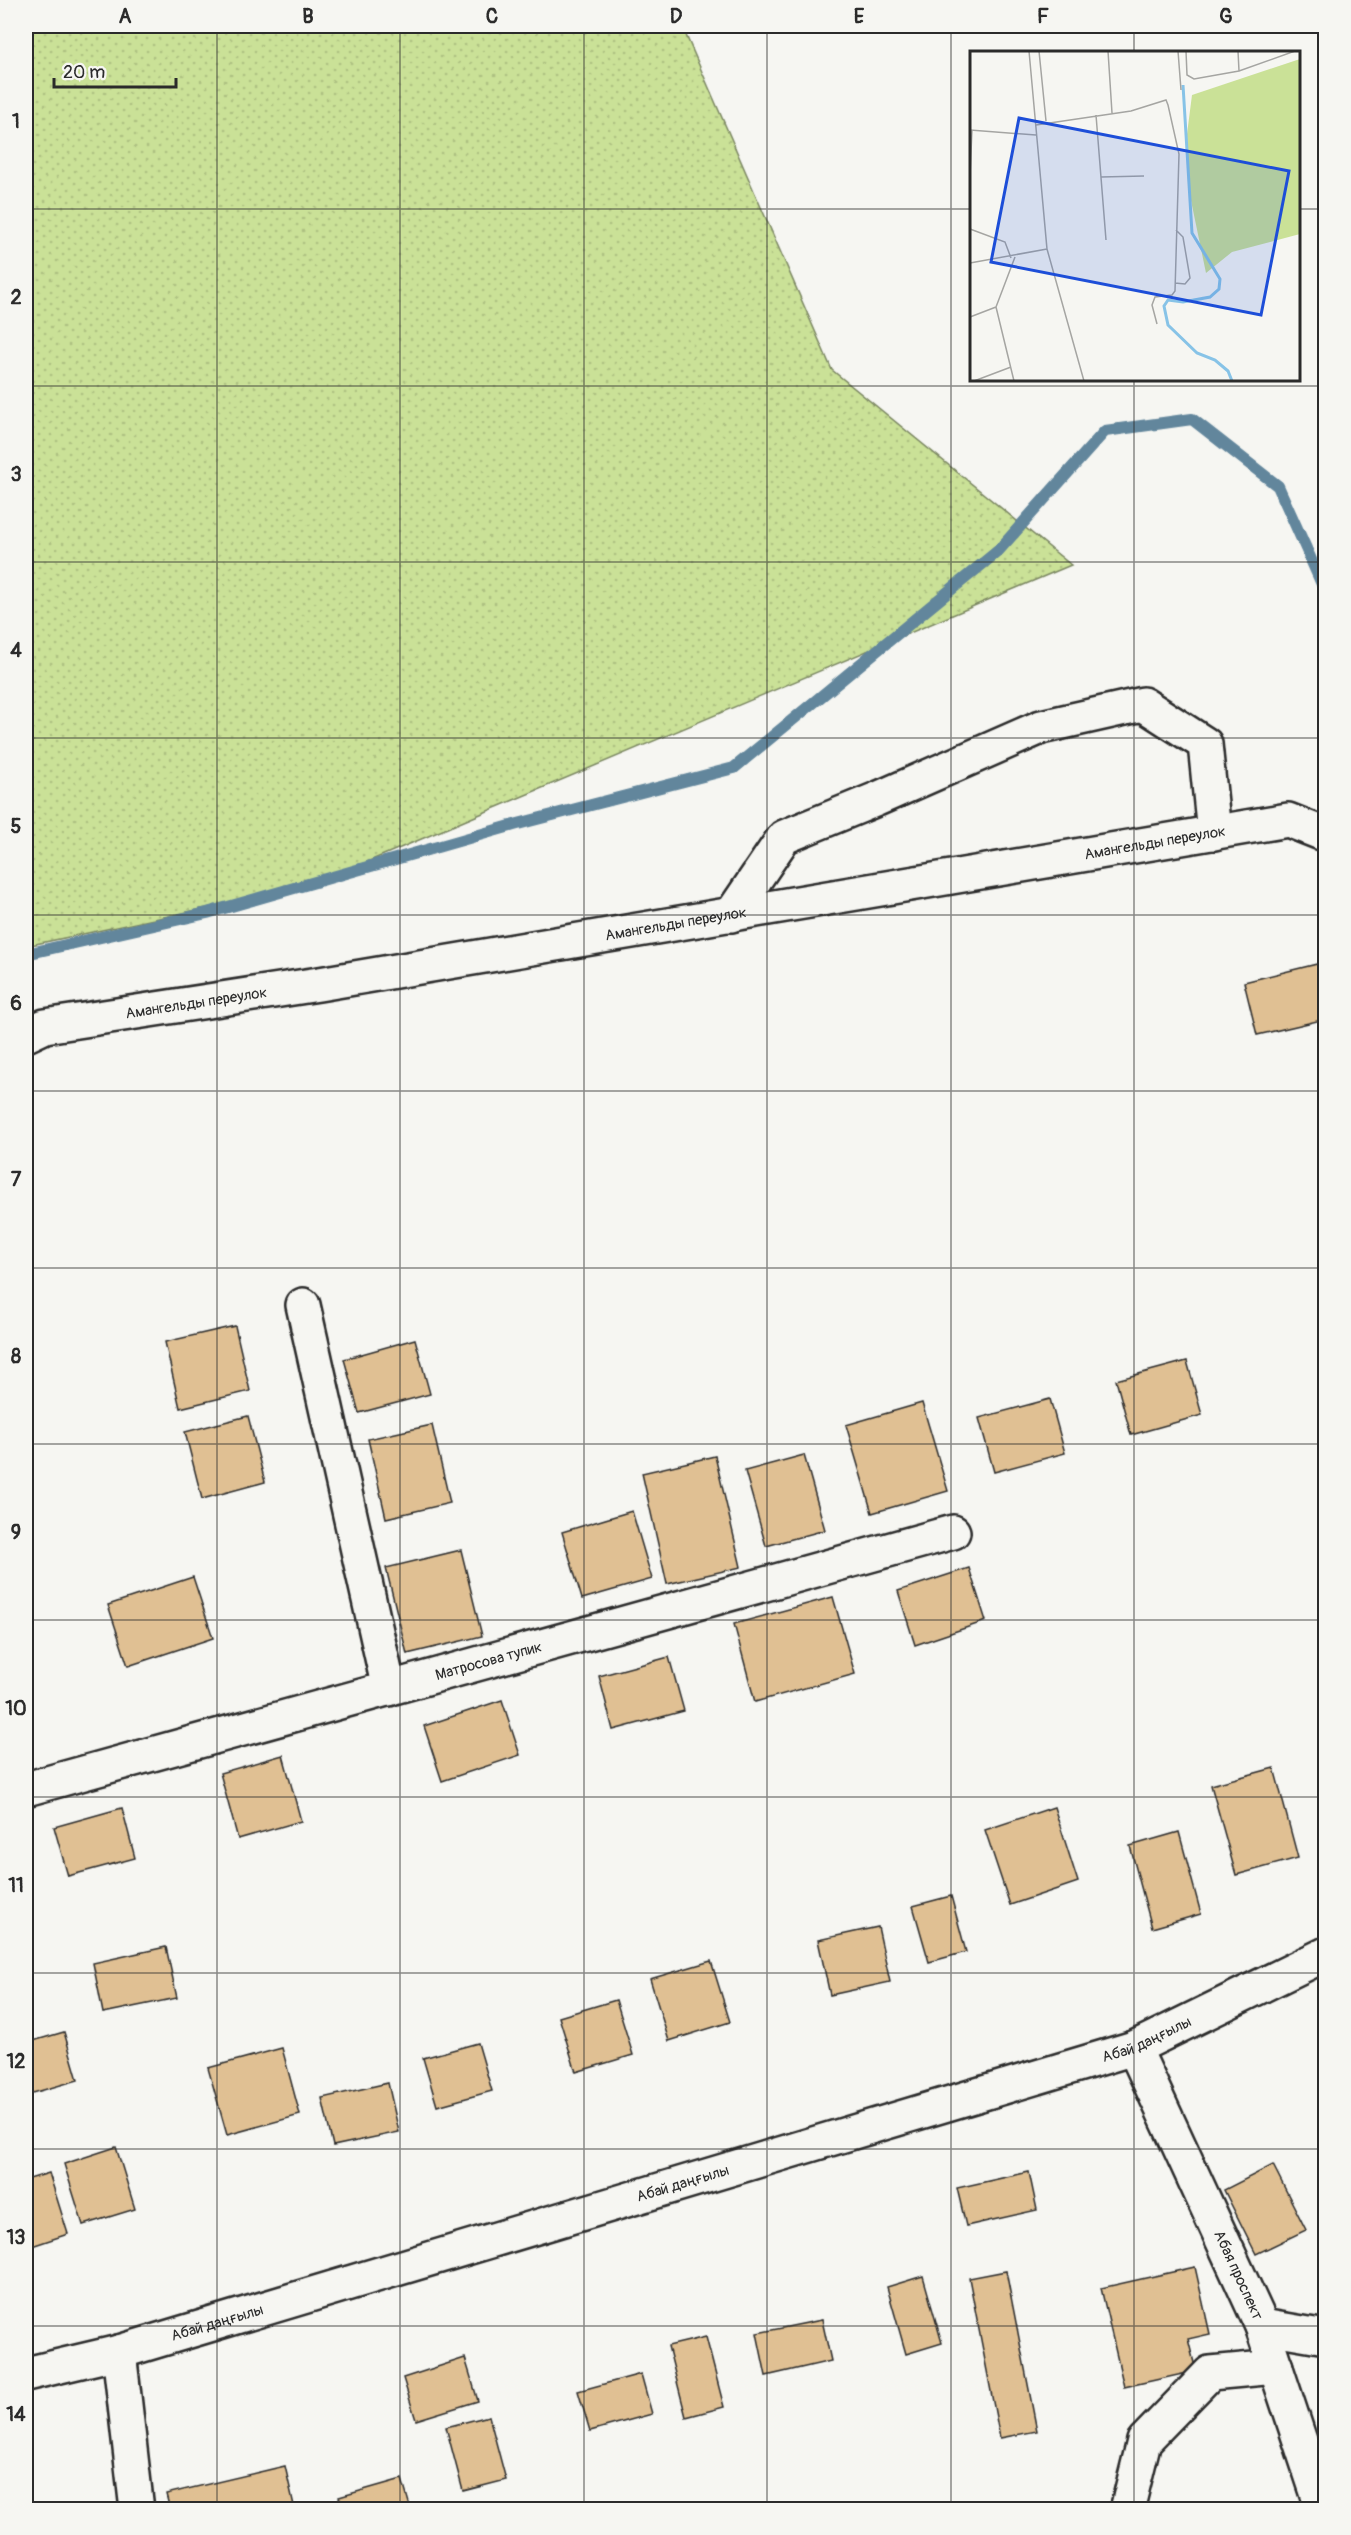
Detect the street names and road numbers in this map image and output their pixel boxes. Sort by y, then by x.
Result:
street label: Амангельды переулок [1083,822,1227,864]
street label: Амангельды переулок [604,903,748,945]
street label: Амангельды переулок [124,983,269,1024]
street label: Матросова тупик [433,1637,544,1685]
street label: Абай даңғылы [1100,2012,1195,2067]
street label: Абай даңғылы [634,2161,731,2206]
street label: Абая проспект [1209,2228,1267,2323]
street label: Абай даңғылы [169,2300,266,2346]

